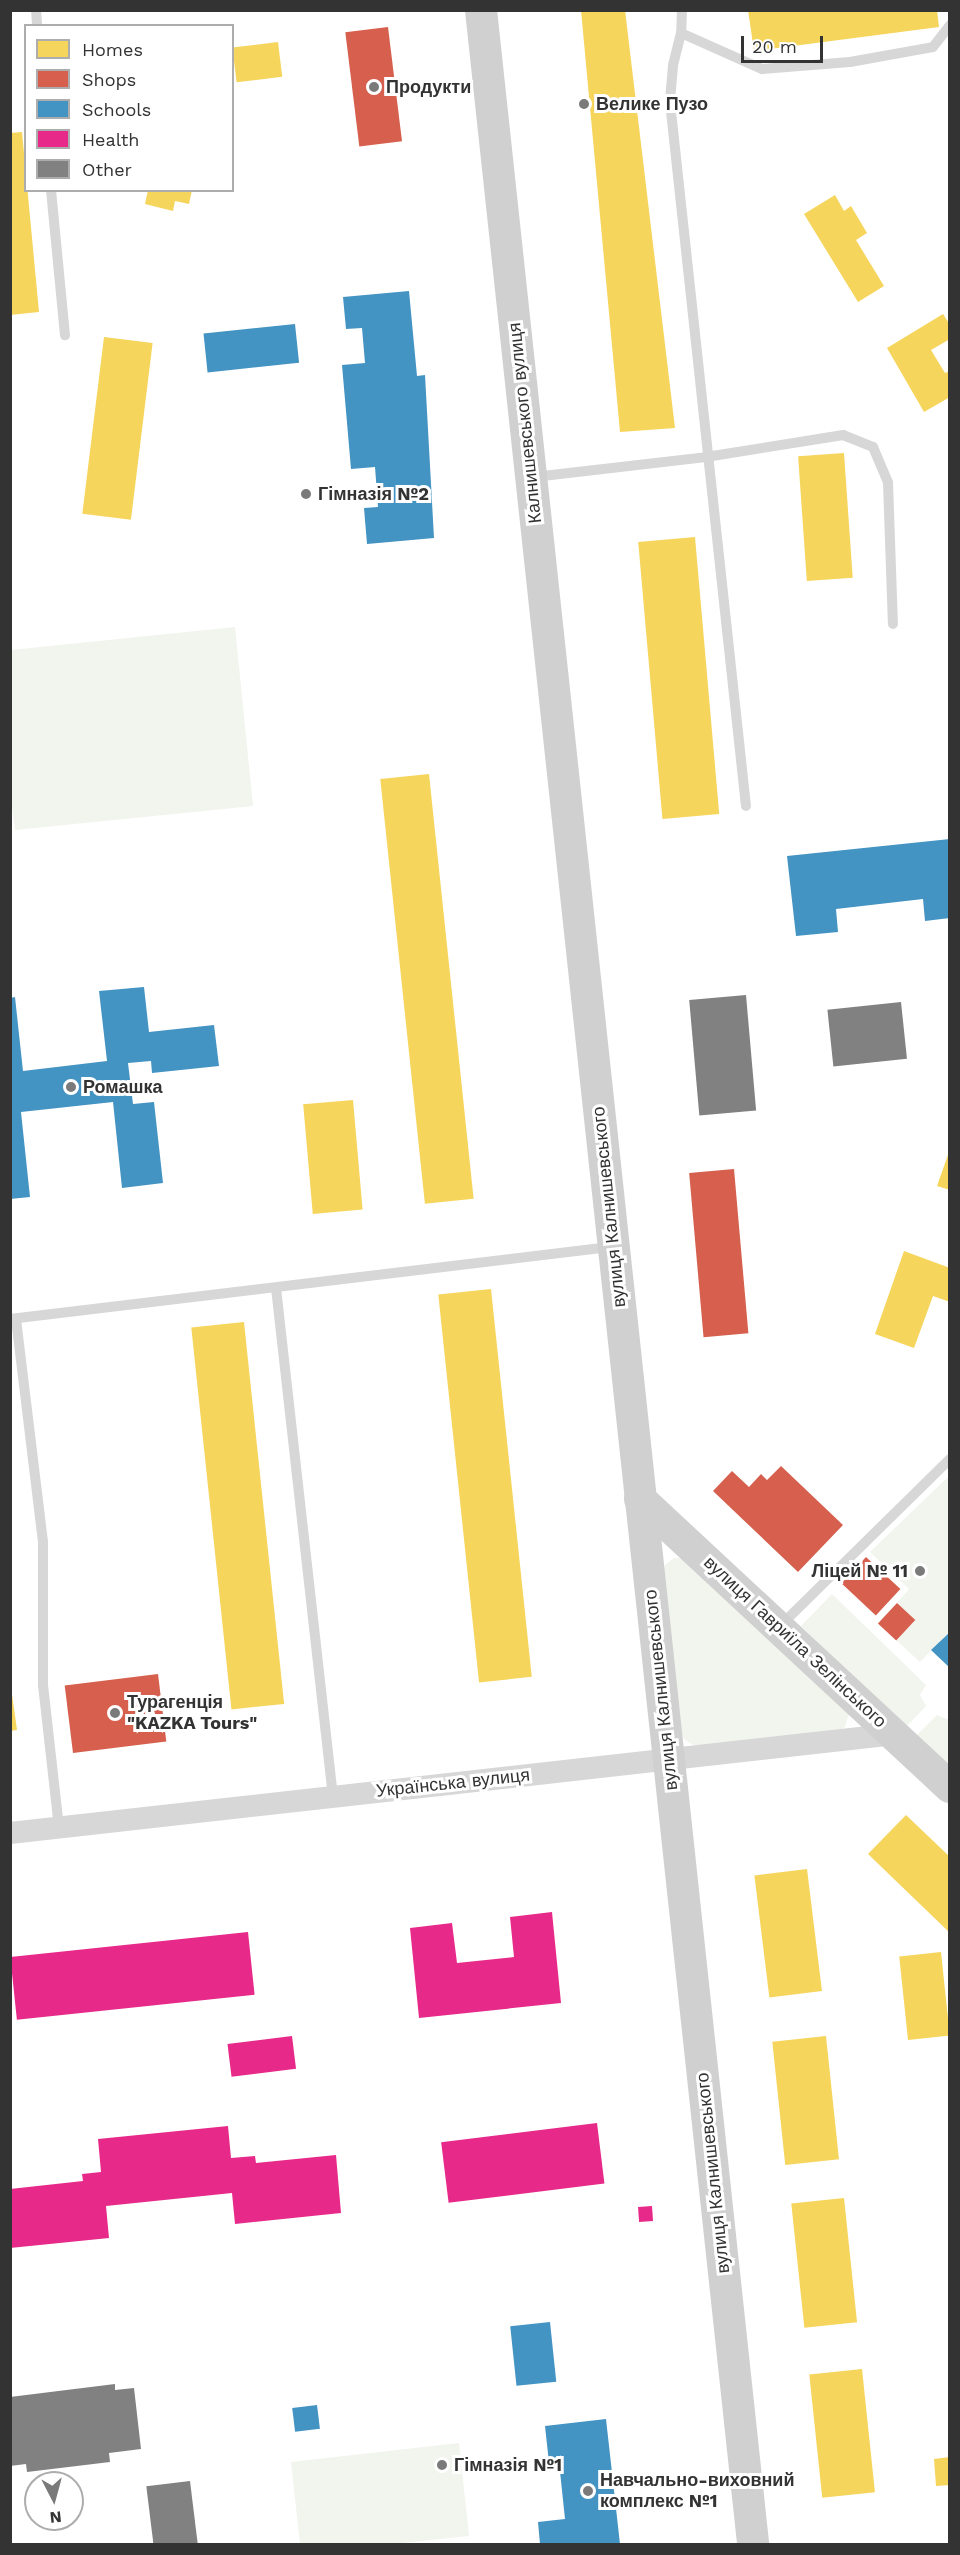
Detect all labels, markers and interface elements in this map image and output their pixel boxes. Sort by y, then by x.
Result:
legend [24,24,234,192]
scale bar [744,24,826,62]
text: 20 m [752,36,797,57]
text: Homes [82,39,143,60]
text: Shops [82,69,136,90]
place label: Продукти [386,76,471,98]
marker: Продукти [367,80,381,94]
place label: Велике Пузо [596,93,708,115]
marker: Велике Пузо [577,97,591,111]
text: Schools [82,99,151,120]
text: Health [82,129,139,150]
text: Other [82,159,132,180]
street label: Калнишевського вулиця [504,321,546,525]
place label: Гімназія №2 [318,483,429,505]
marker: Гімназія №2 [299,487,313,501]
place label: Ромашка [83,1076,162,1098]
marker: Ромашка [64,1080,78,1094]
street label: вулиця Калнишевського [588,1105,630,1309]
street label: вулиця Гавриїла Зелінського [699,1552,891,1732]
place label: Ліцей № 11 [811,1560,908,1582]
marker: Ліцей № 11 [913,1564,927,1578]
street label: вулиця Калнишевського [640,1588,682,1792]
place label: Турагенція "KAZKA Tours" [127,1692,258,1734]
marker: Турагенція "KAZKA Tours" [108,1706,122,1720]
street label: Українська вулиця [375,1764,531,1802]
street label: вулиця Калнишевського [692,2071,734,2275]
place label: Гімназія №1 [454,2454,562,2476]
marker: Гімназія №1 [435,2458,449,2472]
place label: Навчально-виховний комплекс №1 [600,2470,794,2512]
north arrow [24,2471,84,2531]
marker: Навчально-виховний комплекс №1 [581,2484,595,2498]
text: N [49,2507,63,2527]

